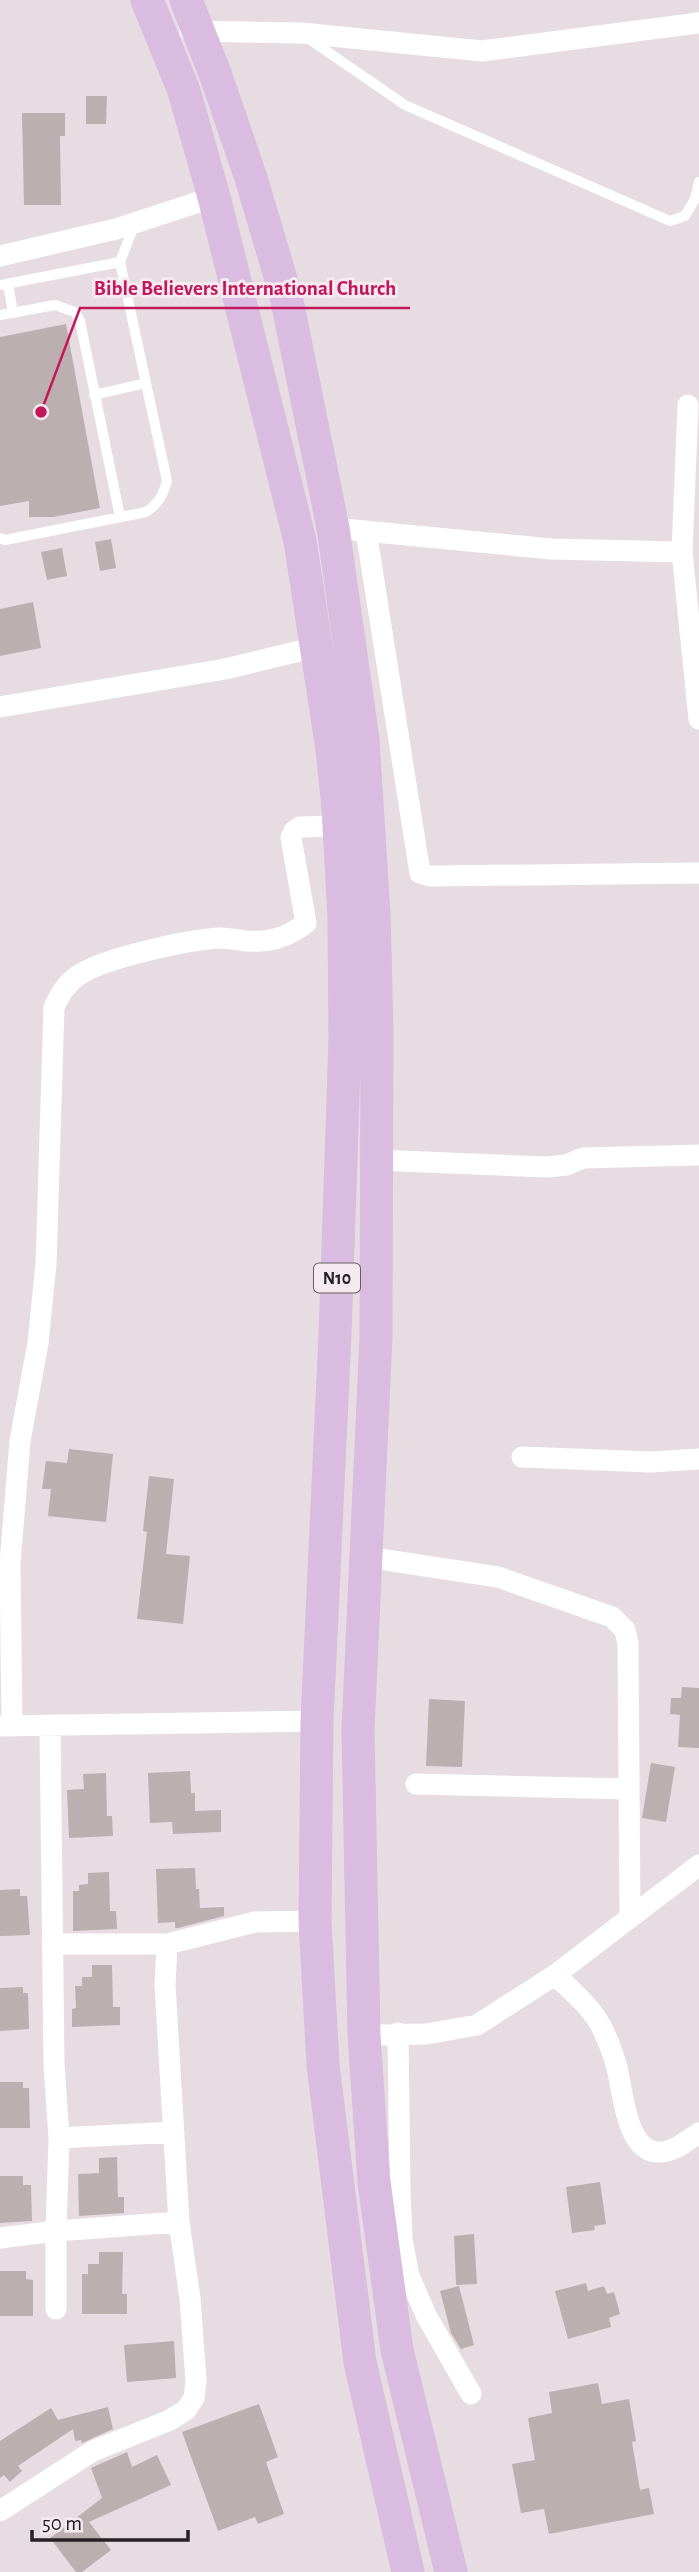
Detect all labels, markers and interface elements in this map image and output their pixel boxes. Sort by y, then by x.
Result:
callout: Bible Believers International Church [80,266,410,308]
text: Bible Believers International Church [94,278,396,299]
road number: N10 [314,1264,360,1293]
scale bar [32,2498,187,2542]
text: 50 m [42,2513,82,2534]

